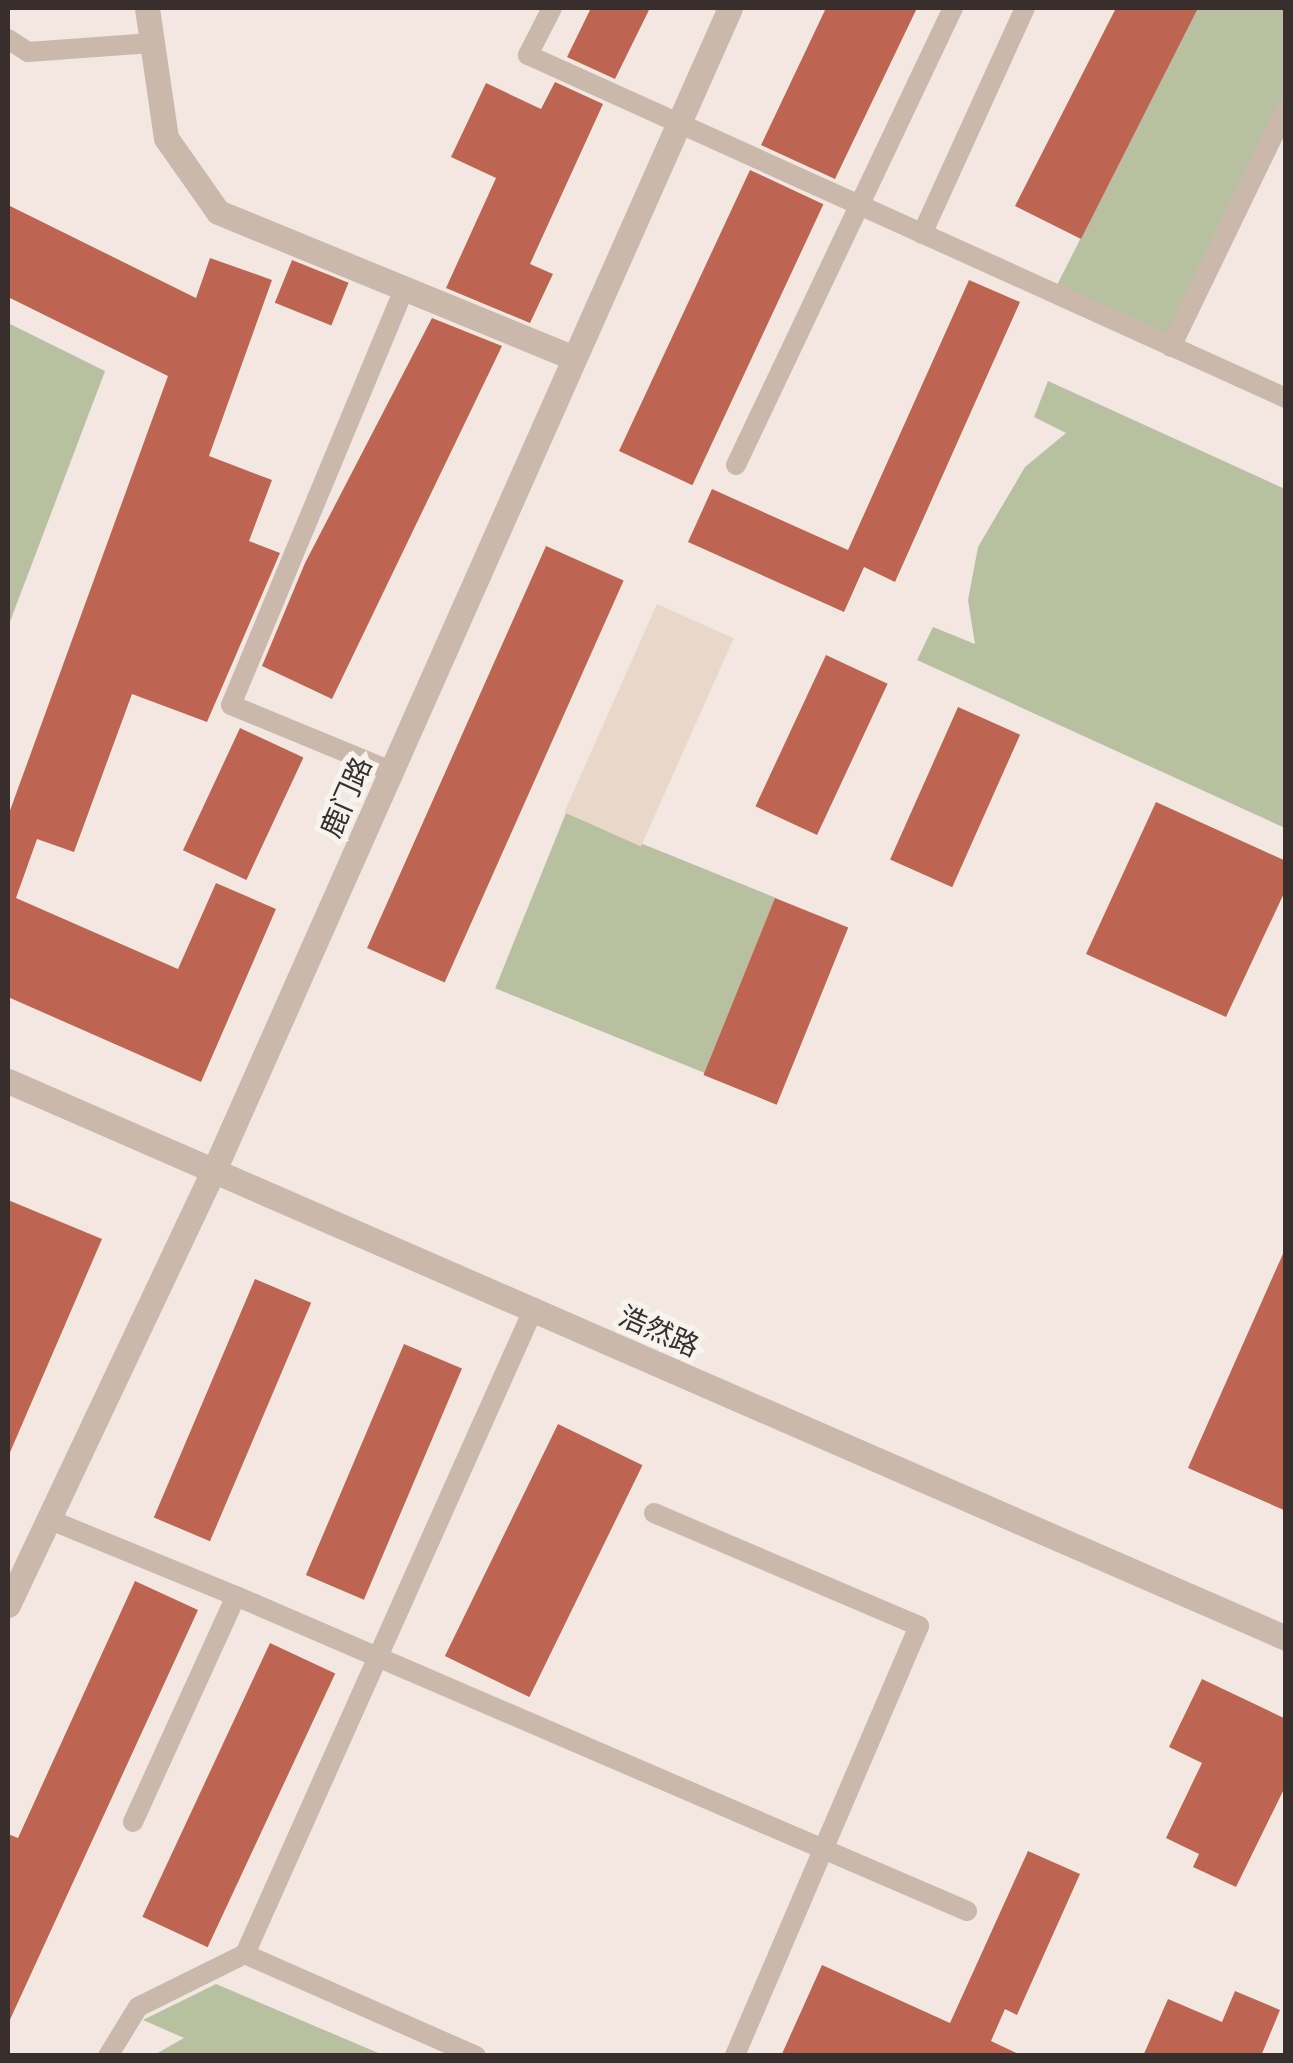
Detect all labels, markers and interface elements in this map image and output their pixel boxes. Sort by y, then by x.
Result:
street label: 鹿门路 [314,752,378,842]
street label: 浩然路 [614,1299,704,1363]

